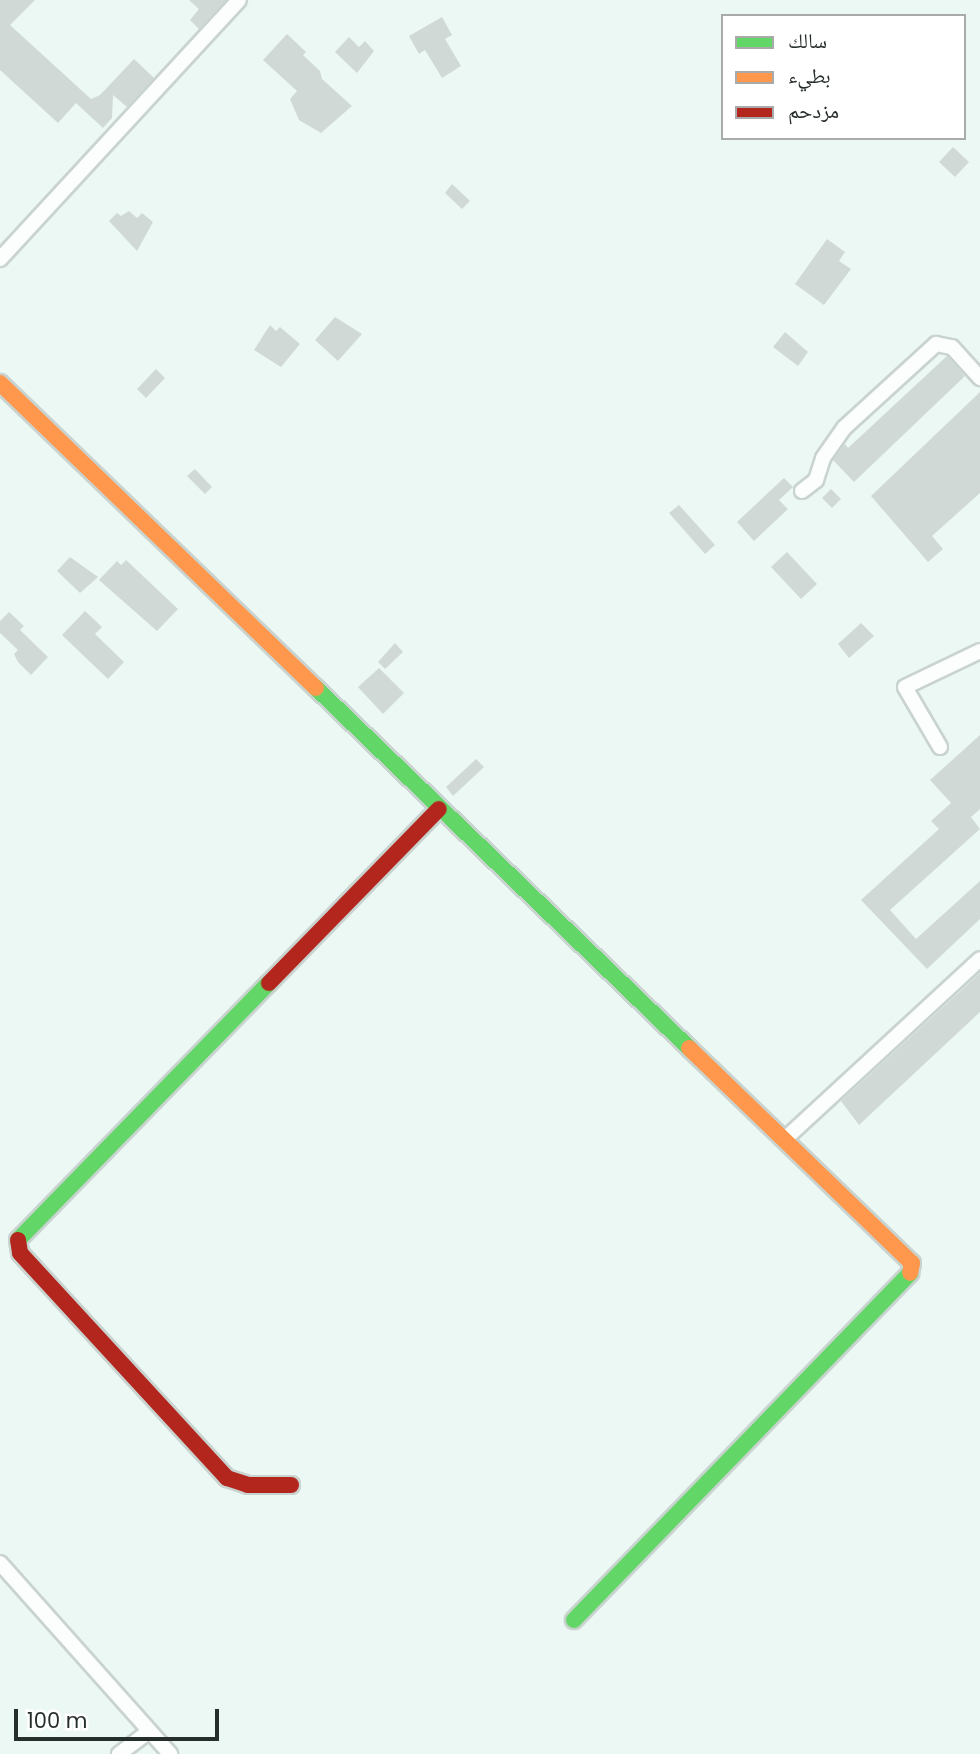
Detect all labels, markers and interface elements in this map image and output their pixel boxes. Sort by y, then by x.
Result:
legend [721,14,966,140]
text: سالك [788,26,827,55]
text: بطيء [788,61,831,90]
text: مزدحم [788,96,839,125]
scale bar [18,1694,222,1738]
text: 100 m [27,1706,87,1735]

